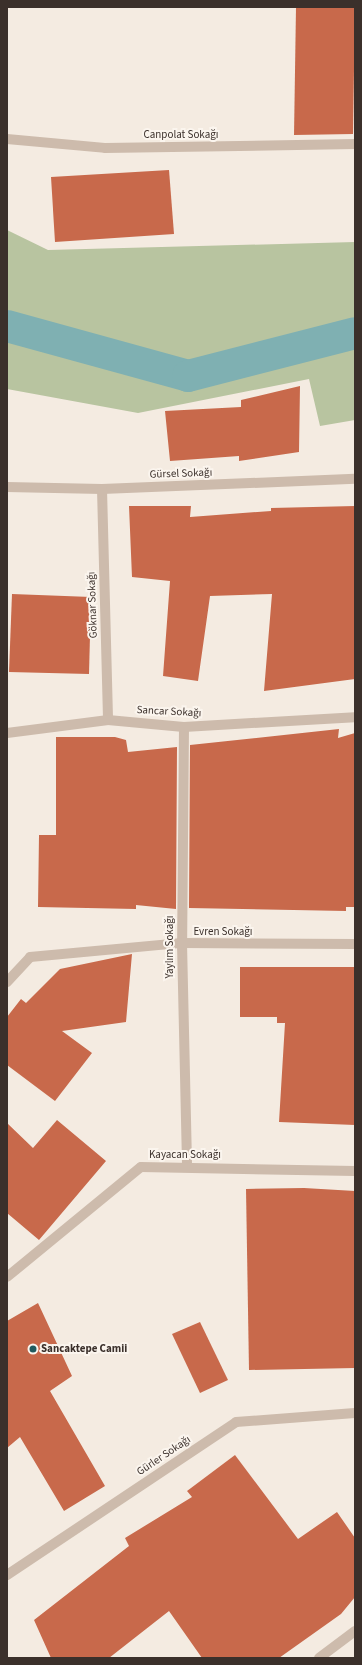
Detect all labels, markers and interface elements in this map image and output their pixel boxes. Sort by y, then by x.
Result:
street label: Canpolat Sokağı [143,128,219,142]
street label: Gürsel Sokağı [149,466,213,482]
street label: Göknar Sokağı [85,571,101,639]
street label: Sancar Sokağı [136,704,202,720]
street label: Yaylım Sokağı [163,916,177,978]
street label: Evren Sokağı [193,925,253,939]
street label: Kayacan Sokağı [149,1148,221,1162]
place label: Sancaktepe Camii [41,1342,127,1356]
marker: Sancaktepe Camii [28,1344,38,1354]
street label: Gürler Sokağı [135,1433,193,1479]

